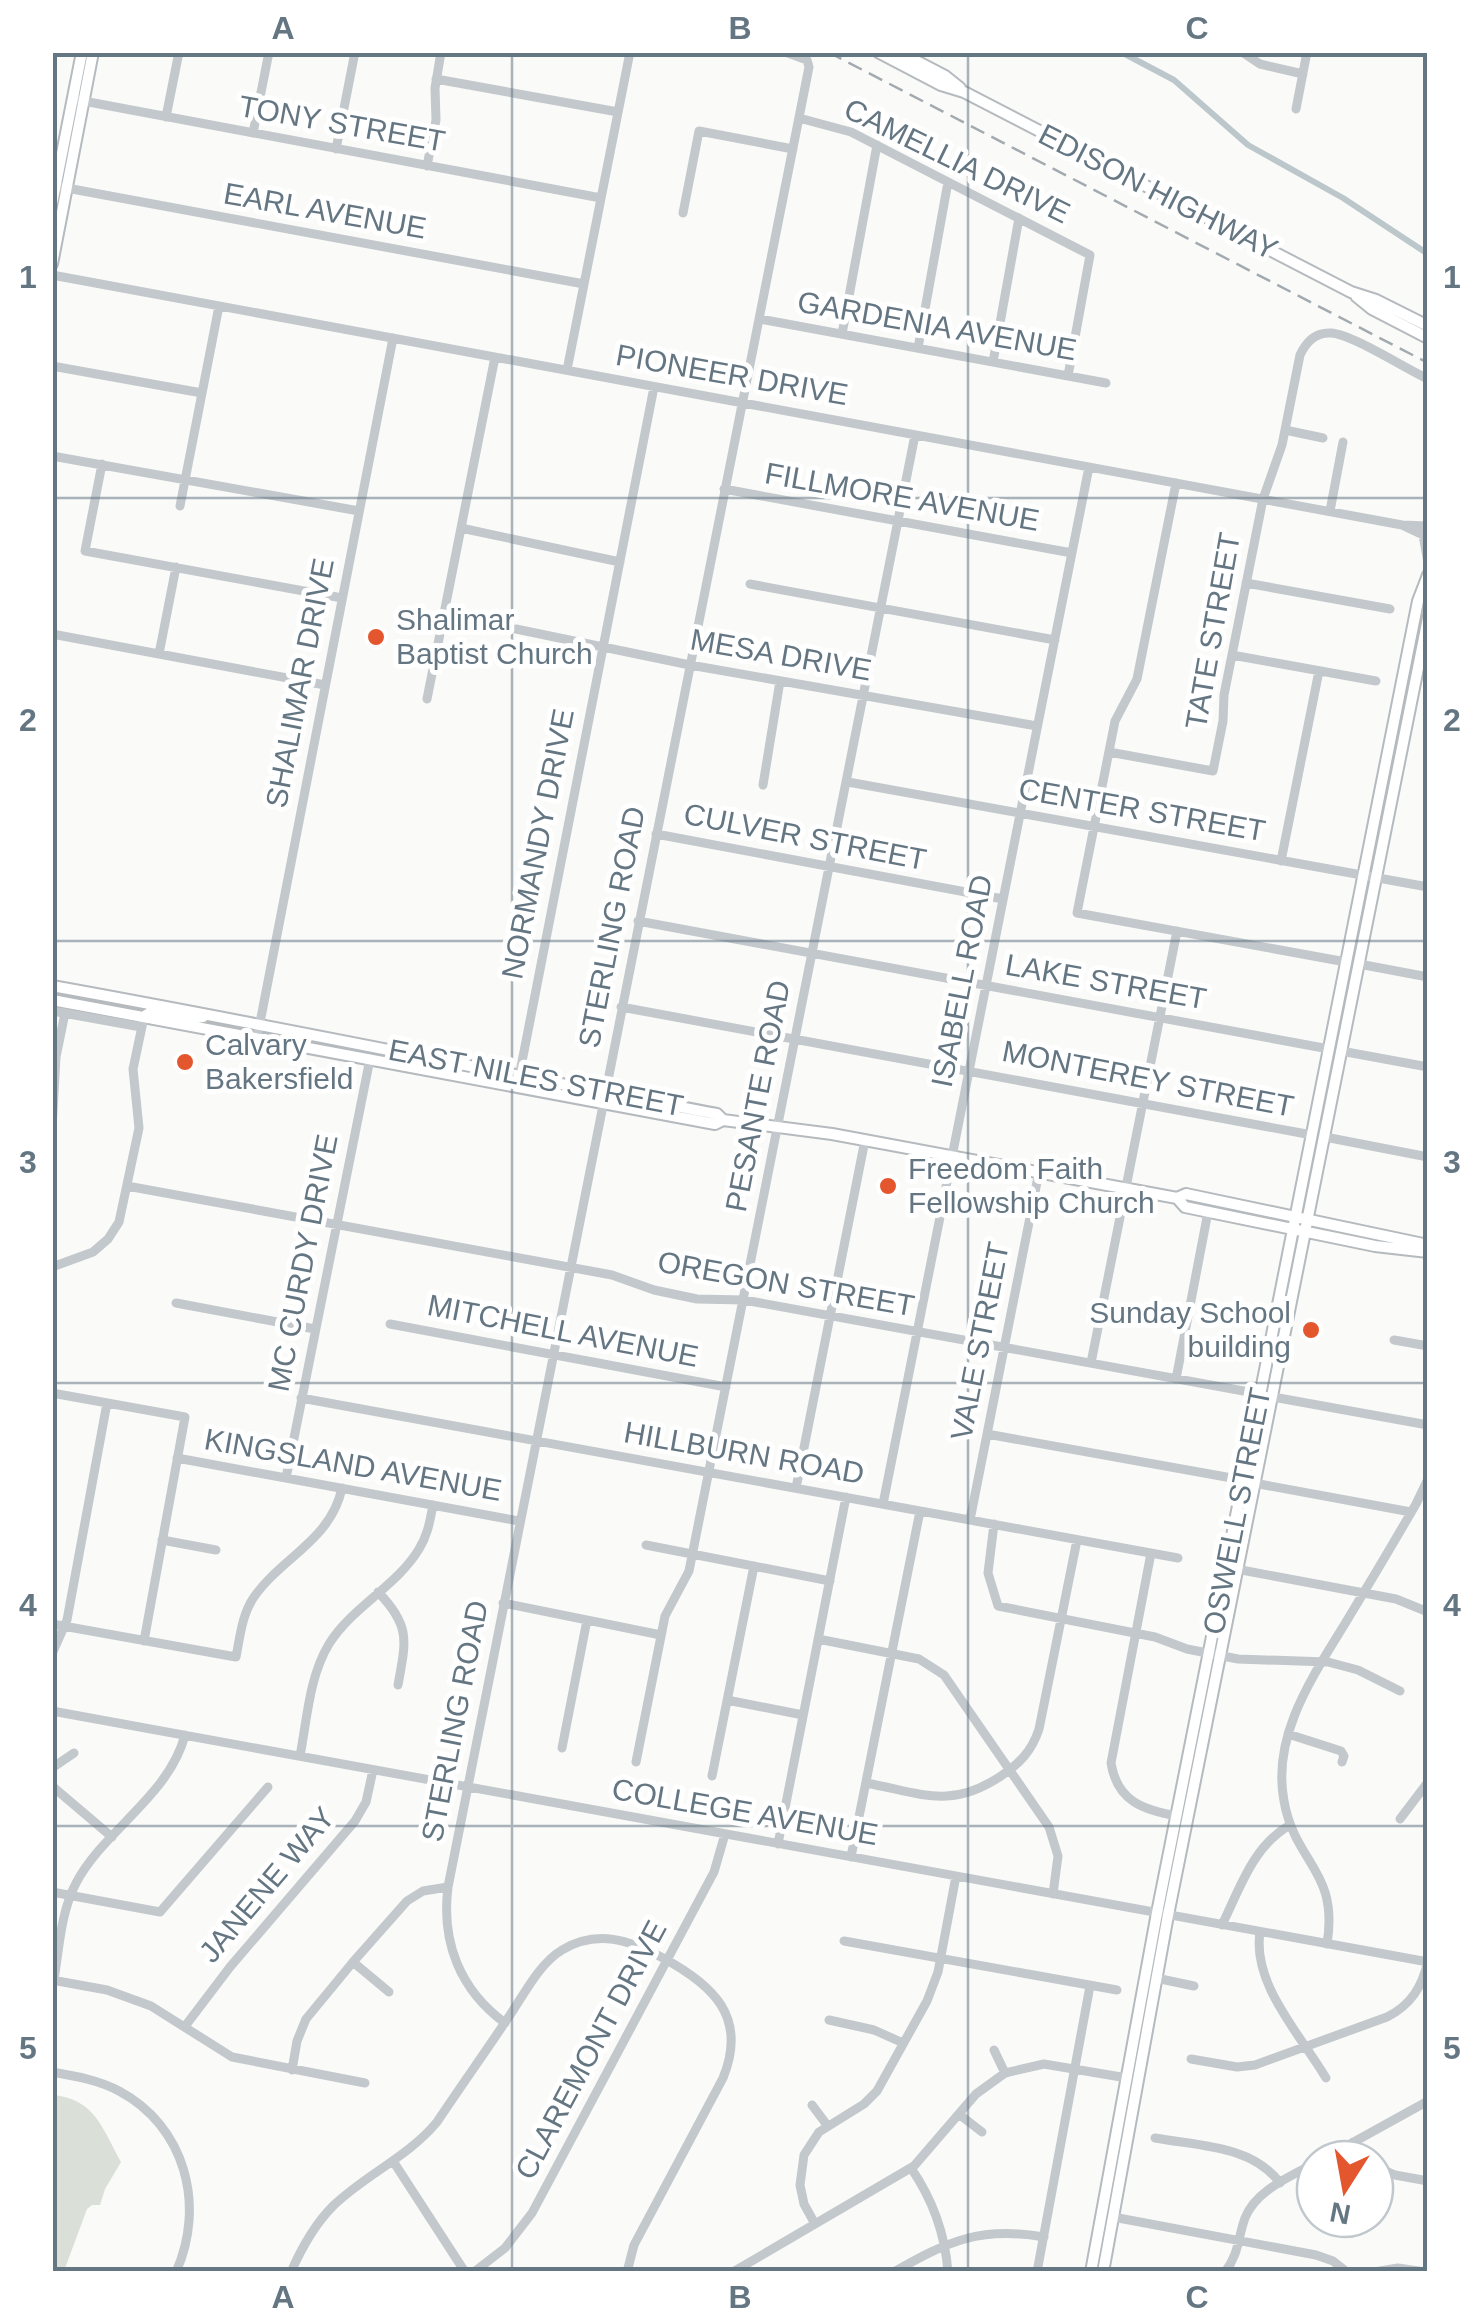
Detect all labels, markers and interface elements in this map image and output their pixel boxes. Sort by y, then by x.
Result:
text: A [271,10,295,46]
text: B [728,10,752,46]
text: C [1185,10,1209,46]
street label: TONY STREET [236,89,448,158]
street label: CAMELLIA DRIVE [839,92,1075,229]
street label: EDISON HIGHWAY [1033,117,1283,266]
street label: EARL AVENUE [221,176,429,245]
text: 1 [19,259,37,295]
text: 1 [1443,259,1461,295]
street label: GARDENIA AVENUE [795,285,1079,366]
street label: PIONEER DRIVE [613,338,851,411]
street label: FILLMORE AVENUE [762,456,1042,537]
street label: TATE STREET [1179,530,1246,732]
street label: SHALIMAR DRIVE [259,555,340,810]
place label: Shalimar Baptist Church [396,603,593,670]
street label: MESA DRIVE [688,622,874,687]
marker: Shalimar Baptist Church [365,626,387,648]
text: 2 [19,702,37,738]
text: 2 [1443,702,1461,738]
street label: NORMANDY DRIVE [495,706,580,982]
street label: CENTER STREET [1016,772,1268,847]
street label: CULVER STREET [681,797,929,876]
street label: STERLING ROAD [572,803,651,1050]
street label: ISABELL ROAD [925,872,998,1090]
street label: LAKE STREET [1003,948,1209,1015]
street label: PESANTE ROAD [719,977,796,1214]
place label: Calvary Bakersfield [205,1028,353,1095]
street label: EAST NILES STREET [386,1033,686,1122]
street label: MONTEREY STREET [1000,1034,1297,1123]
marker: Calvary Bakersfield [174,1051,196,1073]
street label: MC CURDY DRIVE [261,1132,344,1394]
text: 3 [19,1144,37,1180]
text: 3 [1443,1144,1461,1180]
place label: Freedom Faith Fellowship Church [908,1152,1155,1219]
marker: Freedom Faith Fellowship Church [877,1175,899,1197]
street label: VALE STREET [944,1239,1015,1443]
street label: OREGON STREET [655,1245,917,1322]
street label: MITCHELL AVENUE [425,1288,701,1373]
place label: Sunday School building [1089,1296,1291,1363]
marker: Sunday School building [1300,1319,1322,1341]
street label: OSWELL STREET [1196,1385,1277,1637]
street label: HILLBURN ROAD [621,1415,867,1490]
street label: KINGSLAND AVENUE [202,1422,504,1507]
text: 4 [19,1587,37,1623]
text: 4 [1443,1587,1461,1623]
street label: STERLING ROAD [415,1597,494,1844]
street label: COLLEGE AVENUE [609,1772,881,1851]
street label: JANENE WAY [192,1801,341,1969]
street label: CLAREMONT DRIVE [508,1915,673,2185]
text: 5 [19,2030,37,2066]
text: 5 [1443,2030,1461,2066]
north arrow [1295,2139,1395,2239]
text: N [1327,2196,1353,2230]
text: A [271,2279,295,2315]
text: B [728,2279,752,2315]
text: C [1185,2279,1209,2315]

